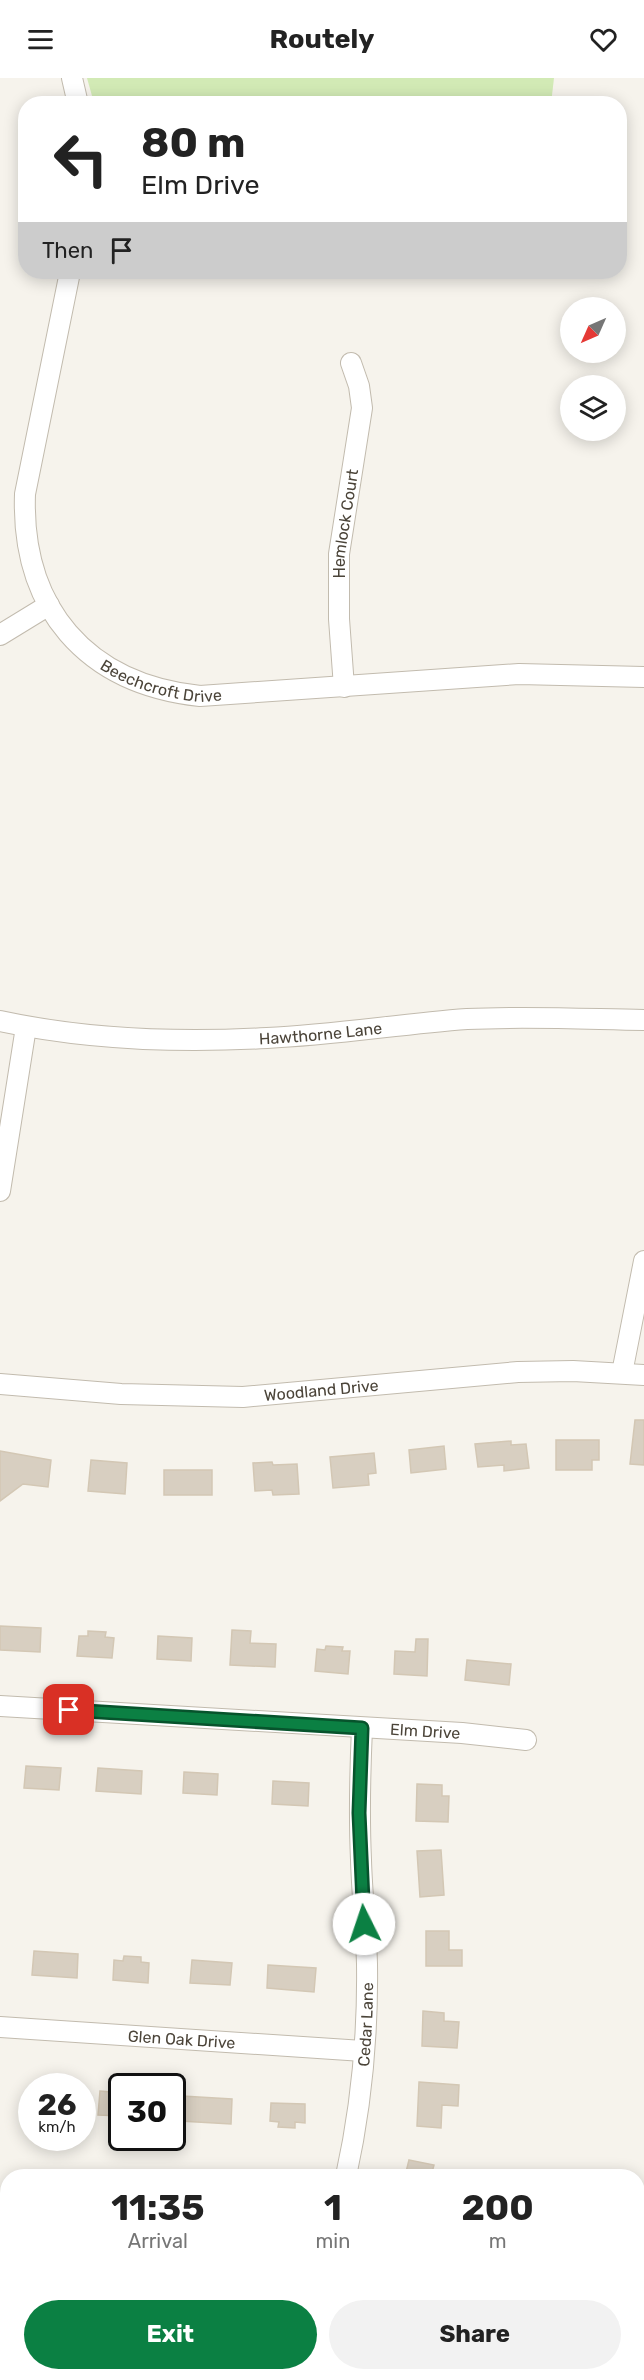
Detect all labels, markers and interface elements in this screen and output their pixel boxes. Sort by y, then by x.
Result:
icon: menu [24,23,57,56]
text: Routely [270,23,374,55]
icon: heart [587,23,620,56]
text: 80 m [141,118,245,168]
icon: left [42,120,120,198]
text: Elm Drive [141,169,260,201]
icon: arrive [105,234,138,267]
text: Then [42,237,93,264]
north arrow [560,297,626,363]
map controls [560,297,626,441]
button: layers [560,375,626,441]
street label: Hemlock Court [329,468,362,578]
street label: Beechcroft Drive [97,655,222,705]
street label: Hawthorne Lane [258,1018,383,1048]
street label: Woodland Drive [263,1375,379,1405]
pin [43,1684,94,1735]
icon: arrive [52,1693,85,1726]
street label: Elm Drive [390,1719,461,1742]
position arrow [332,1892,396,1956]
street label: Cedar Lane [353,1982,377,2067]
street label: Glen Oak Drive [127,2026,236,2052]
speed limit sign: 30 [108,2073,186,2151]
text: 26 [37,2087,77,2123]
text: km/h [38,2118,76,2136]
text: 11:35 [111,2186,204,2229]
text: 1 [324,2186,342,2229]
text: 200 [461,2186,534,2229]
text: Arrival [128,2229,188,2253]
text: min [316,2229,350,2253]
text: m [489,2229,507,2253]
button: Exit [24,2300,317,2369]
button: Share [329,2300,621,2369]

